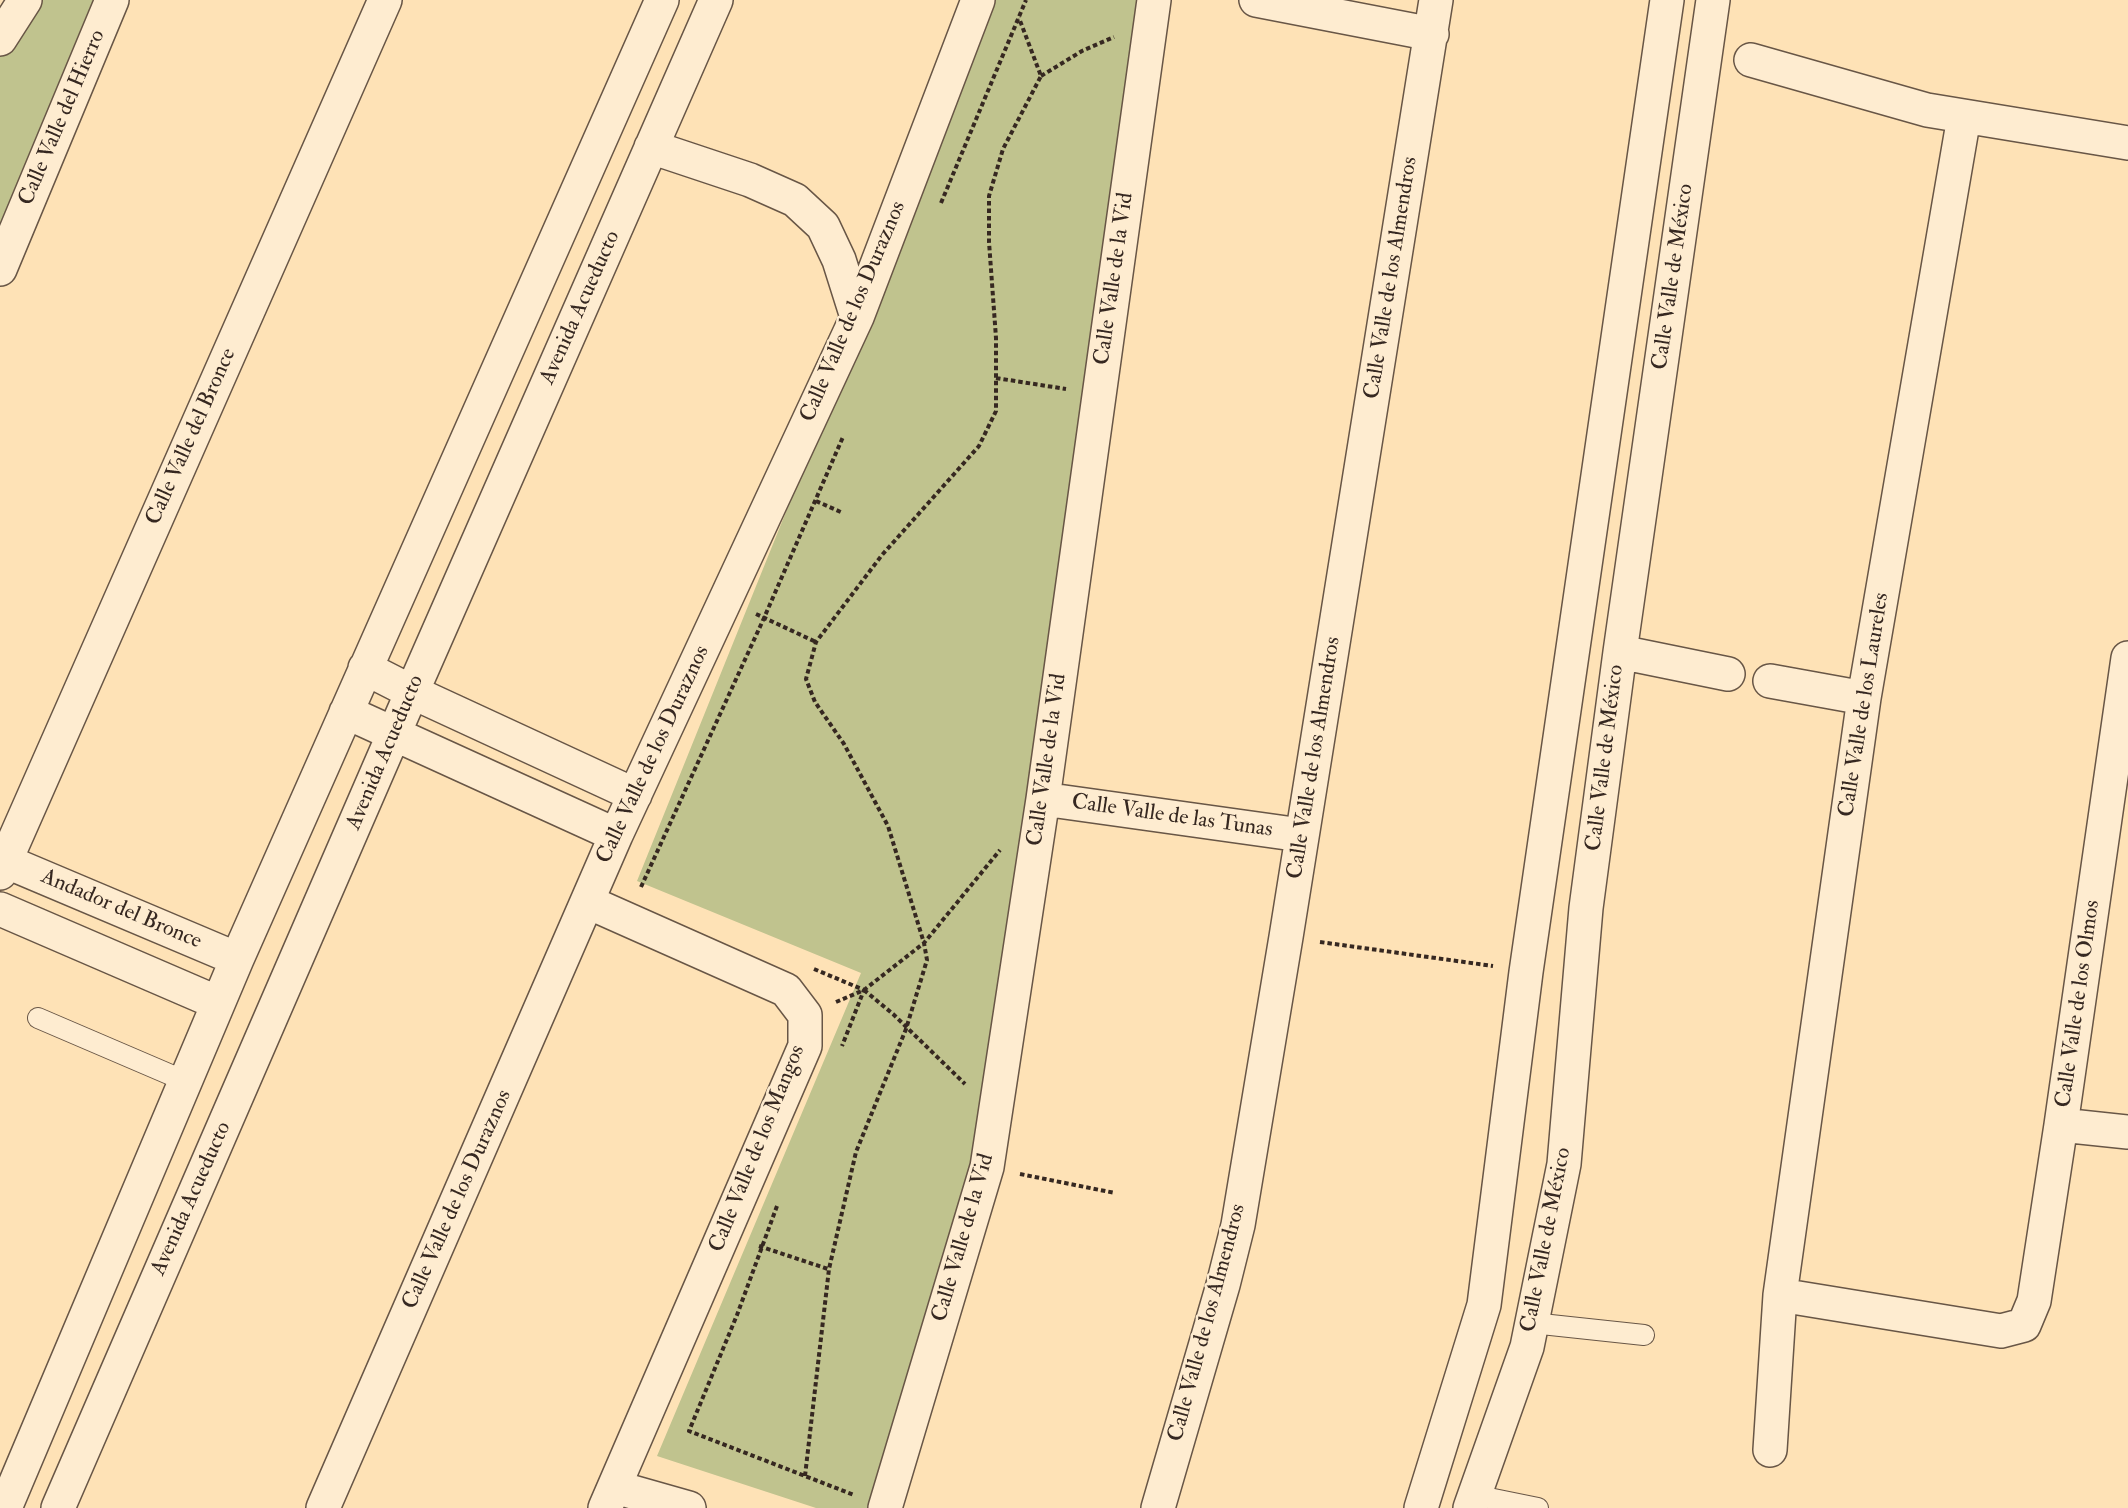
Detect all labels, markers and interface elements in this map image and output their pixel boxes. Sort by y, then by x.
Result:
street label: Calle Valle del Hierro [14,26,112,210]
street label: Calle Valle de los Almendros [1360,155,1424,401]
street label: Calle Valle de México [1648,182,1700,372]
street label: Calle Valle de la Vid [1090,191,1140,367]
street label: Calle Valle de los Duraznos [795,198,913,426]
street label: Avenida Acueducto [535,227,627,389]
street label: Calle Valle del Bronce [141,345,243,529]
street label: Calle Valle de los Laureles [1834,591,1896,819]
street label: Calle Valle de los Almendros [1283,635,1347,881]
street label: Calle Valle de los Duraznos [592,642,716,868]
street label: Calle Valle de México [1581,663,1631,853]
street label: Avenida Acueducto [341,672,431,834]
street label: Calle Valle de la Vid [1023,672,1073,848]
street label: Calle Valle de las Tunas [1070,790,1274,844]
street label: Andador del Bronce [37,864,205,956]
street label: Calle Valle de los Olmos [2051,899,2107,1109]
street label: Calle Valle de los Mangos [704,1041,812,1257]
street label: Calle Valle de los Duraznos [398,1086,518,1314]
street label: Avenida Acueducto [146,1118,238,1280]
street label: Calle Valle de México [1516,1145,1578,1335]
street label: Calle Valle de la Vid [927,1151,1001,1325]
street label: Calle Valle de los Almendros [1164,1201,1252,1445]

